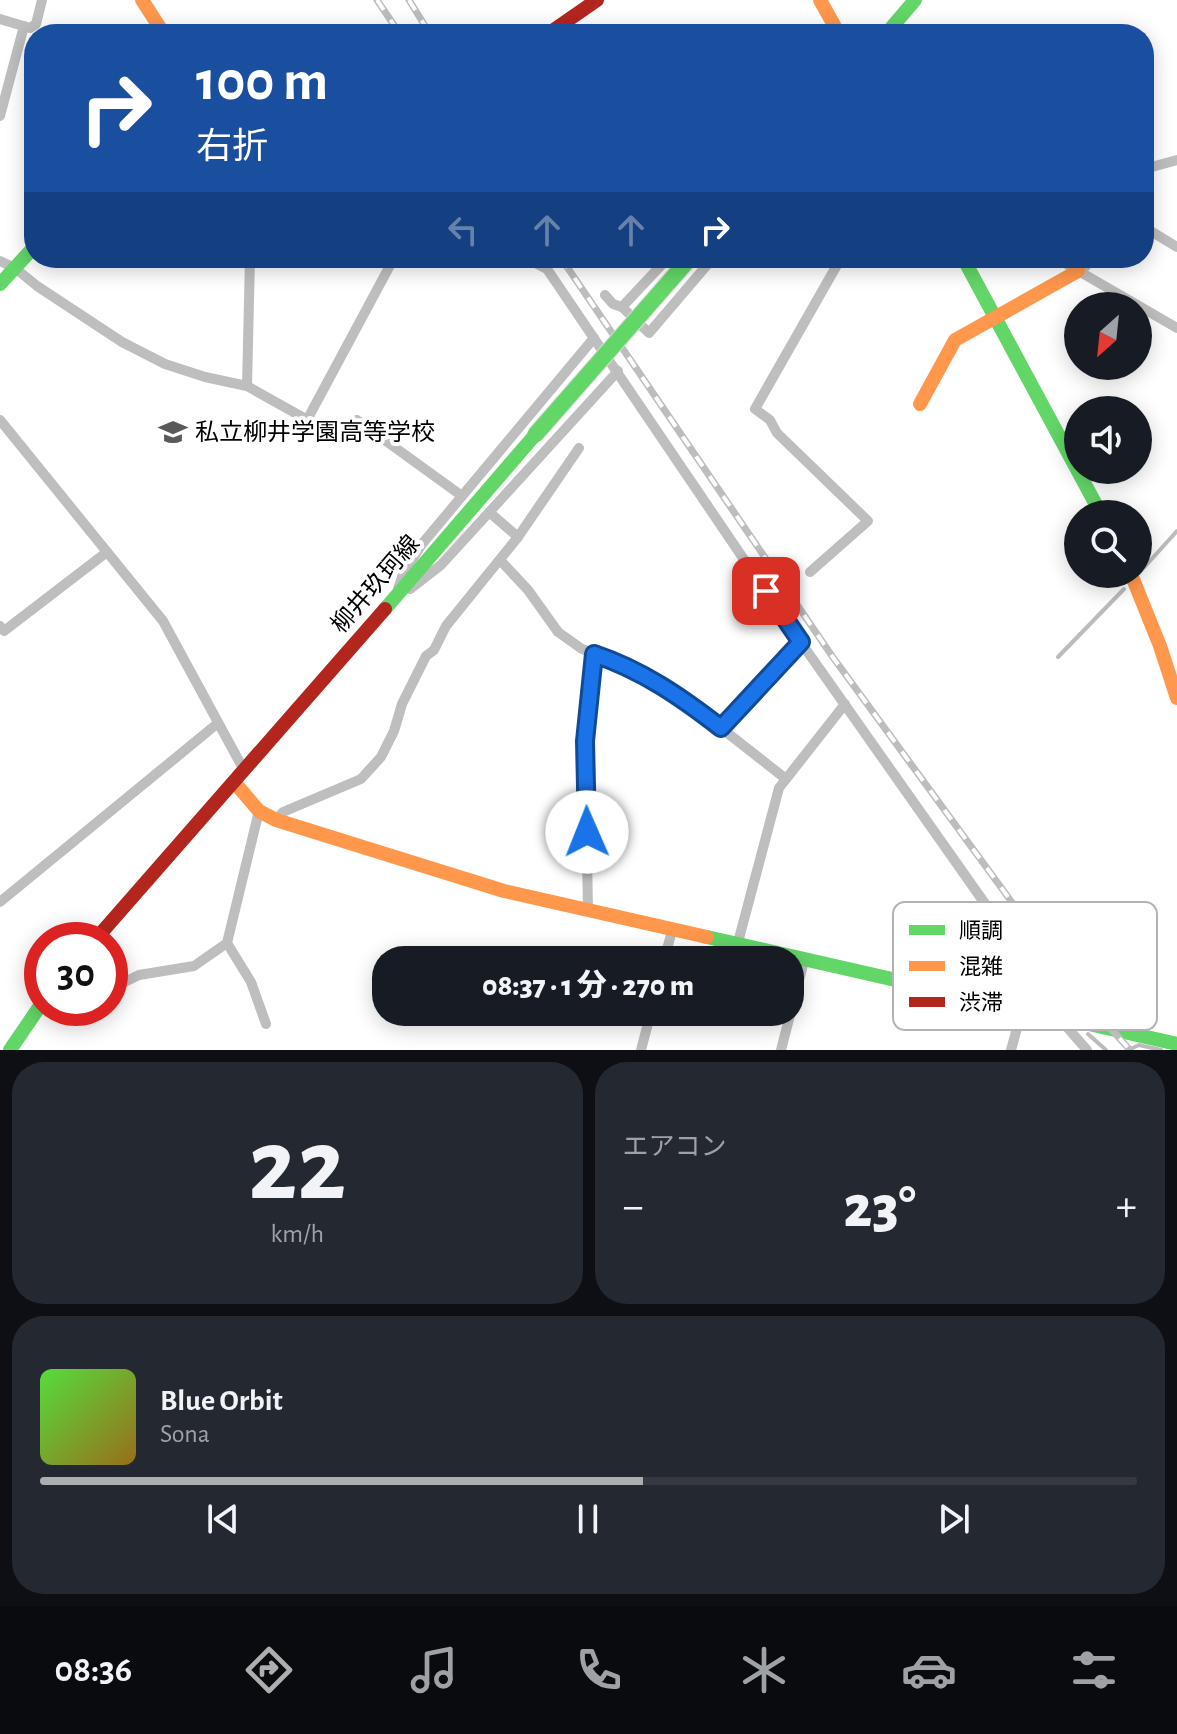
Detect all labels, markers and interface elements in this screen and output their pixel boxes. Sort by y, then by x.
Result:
text: 100 m [196,54,328,110]
icon: right [64,56,168,160]
text: 右折 [196,129,268,165]
icon: left [441,208,485,252]
icon: ahead [525,208,569,252]
icon: ahead [609,208,653,252]
icon: right [693,208,737,252]
north arrow [1064,292,1152,380]
map controls [1064,292,1152,588]
button: sound [1064,396,1152,484]
school or university icon: 私立柳井学園高等学校 [158,417,188,447]
place label: 私立柳井学園高等学校 [195,419,435,445]
button: search [1064,500,1152,588]
street label: 柳井玖珂線 [326,530,424,638]
pin [732,557,800,625]
icon: arrive [744,569,788,613]
position arrow [545,790,629,874]
legend [893,902,1157,1030]
text: 順調 [959,920,1003,942]
speed limit sign: 30 [24,922,128,1026]
text: 混雑 [959,955,1003,978]
text: 08:37 · 1 分 · 270 m [482,971,694,1001]
text: 渋滞 [959,991,1003,1014]
text: 22 [248,1115,346,1219]
text: エアコン [623,1134,727,1160]
text: 23° [843,1178,916,1238]
text: − [623,1185,644,1229]
text: + [1116,1185,1137,1229]
text: km/h [270,1221,324,1247]
text: Blue Orbit [160,1386,283,1416]
text: Sona [160,1421,210,1447]
icon: previous [201,1497,245,1541]
icon: pause [566,1497,610,1541]
icon: next [932,1497,976,1541]
icon: directions [241,1642,297,1698]
icon: music [406,1642,462,1698]
icon: phone [571,1642,627,1698]
icon: climate [736,1642,792,1698]
icon: car [901,1642,957,1698]
icon: filters [1066,1642,1122,1698]
text: 08:36 [55,1652,132,1688]

